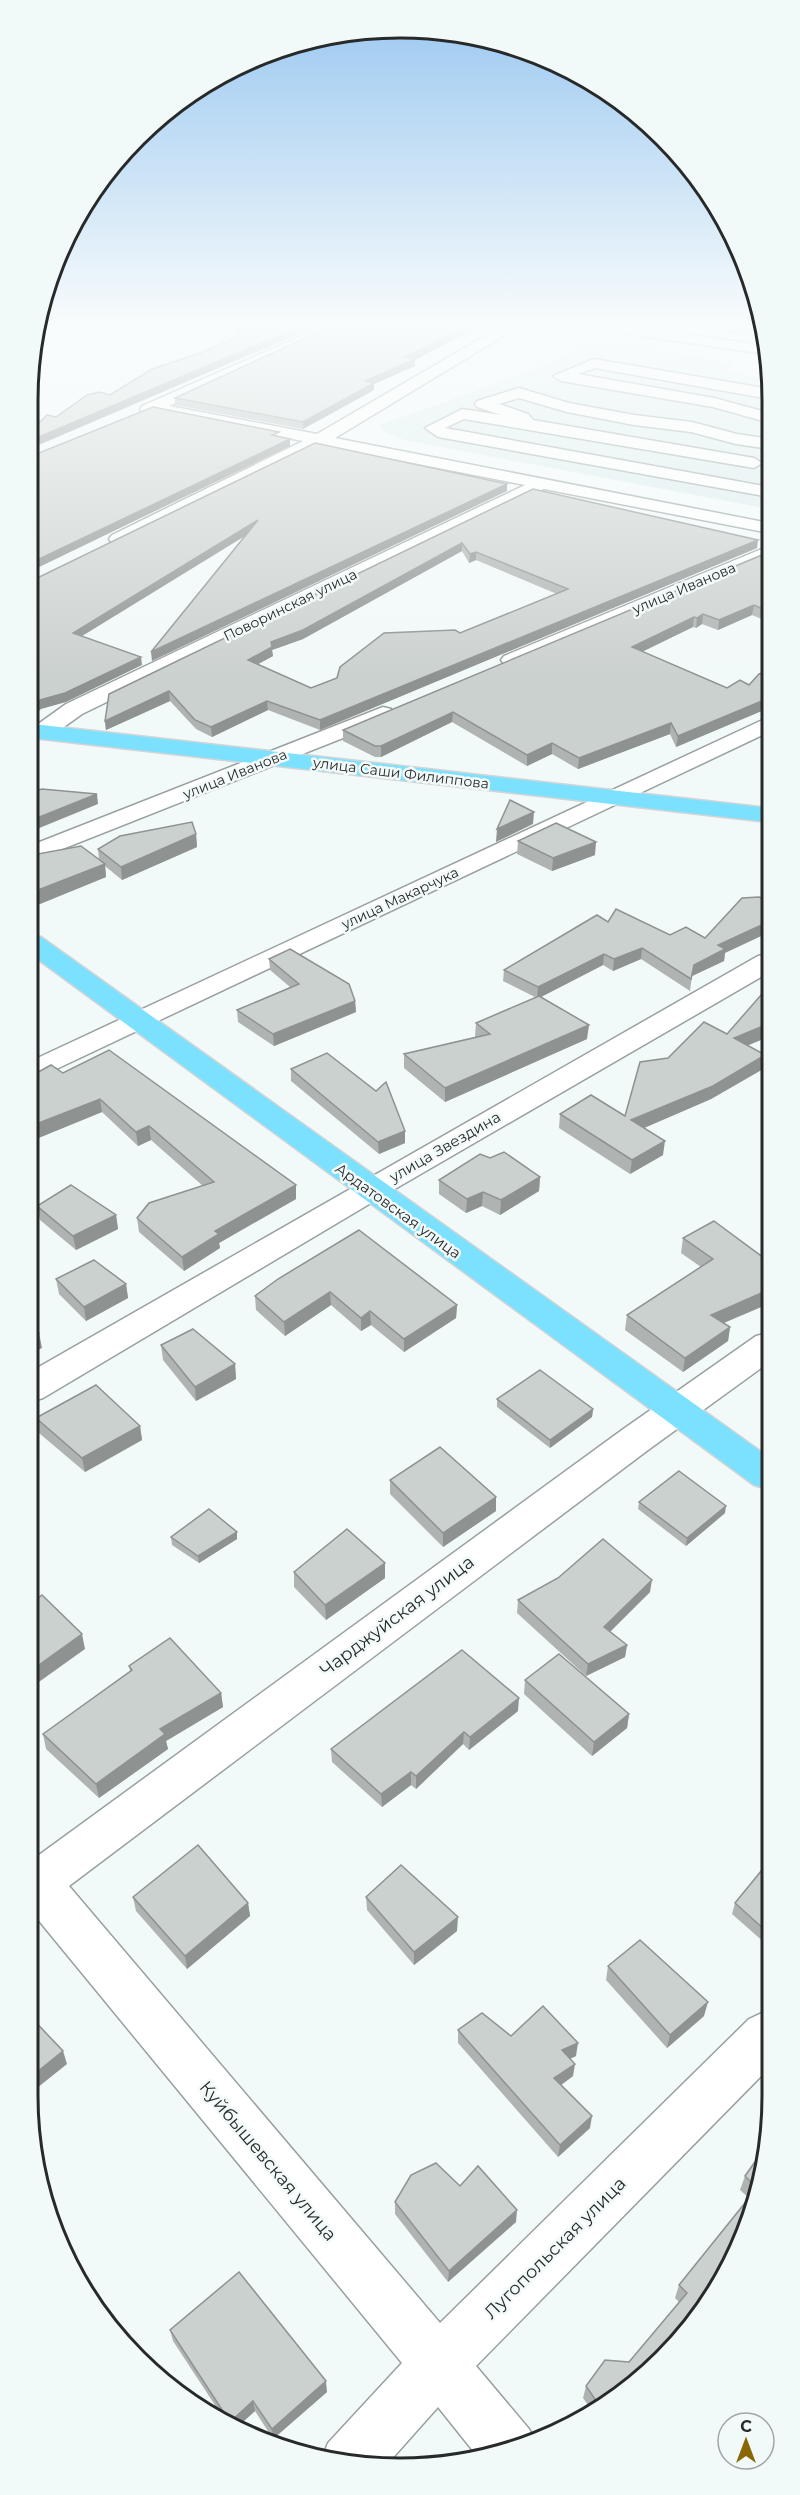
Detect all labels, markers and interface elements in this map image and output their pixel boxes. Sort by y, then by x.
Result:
street label: улица Иванова [629,558,738,618]
street label: Поворинская улица [220,565,360,645]
street label: улица Иванова [179,745,290,803]
street label: улица Саши Филиппова [311,753,490,793]
street label: улица Макарчука [338,863,461,933]
street label: улица Звездина [385,1107,504,1187]
street label: Ардатовская улица [332,1159,465,1263]
street label: Чарджуйская улица [316,1551,478,1681]
street label: Куйбышевская улица [195,2077,341,2245]
street label: Лугопольская улица [480,2173,630,2323]
north arrow [716,2411,776,2471]
text: С [740,2417,752,2436]

